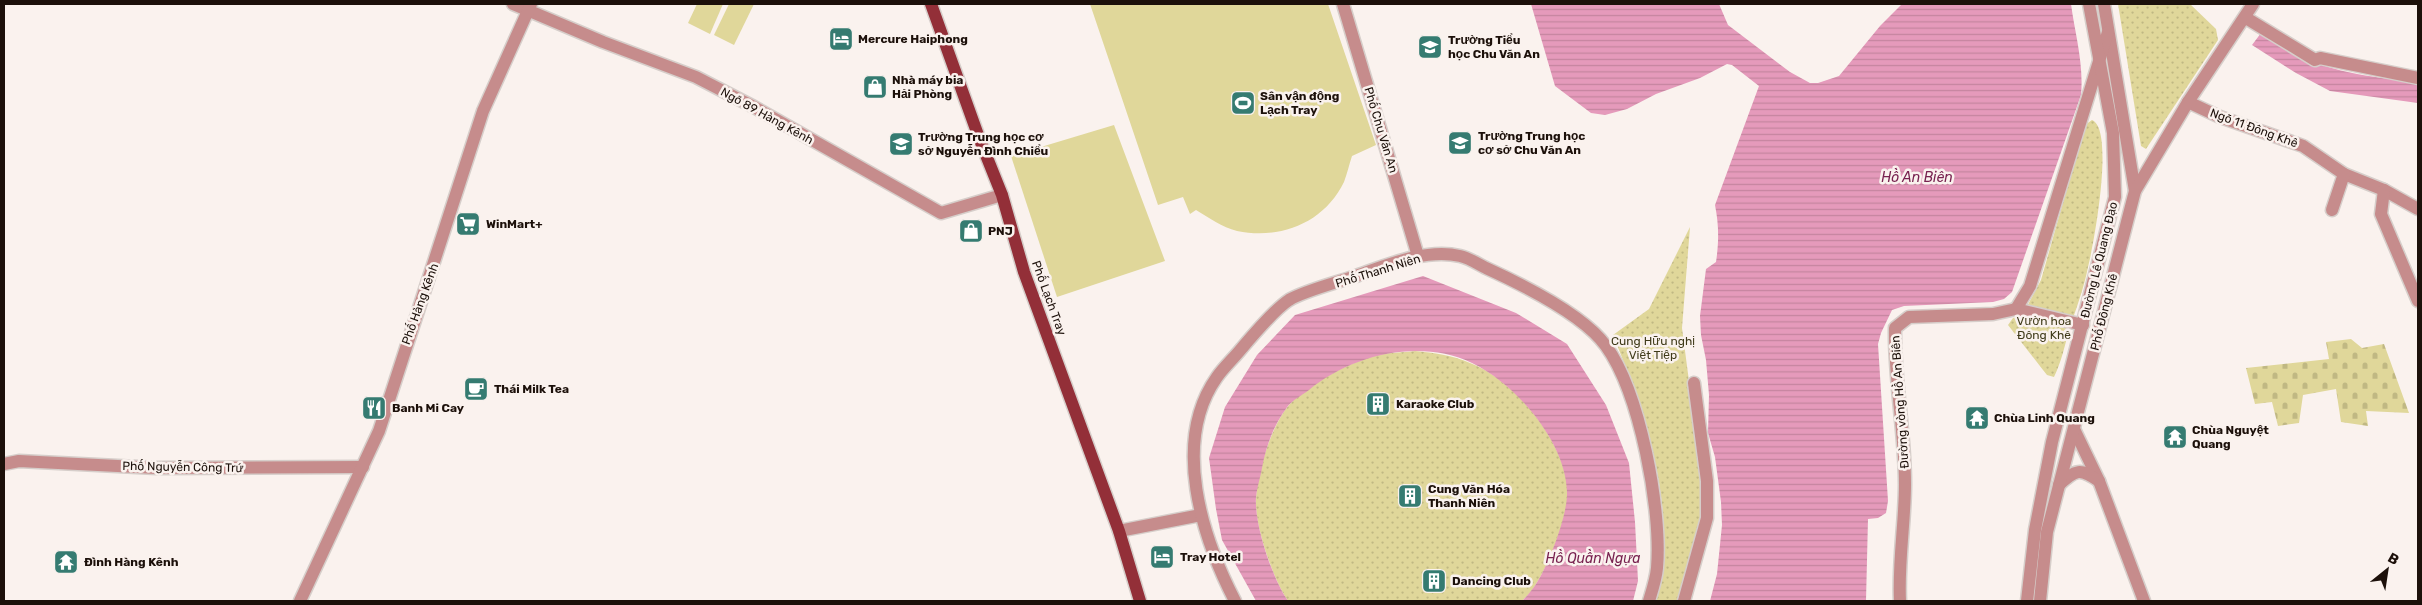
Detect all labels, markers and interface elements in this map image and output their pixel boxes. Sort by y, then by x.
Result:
hotel icon: Mercure Haiphong [828,26,854,52]
place label: Mercure Haiphong [858,32,968,46]
place label: Trường Tiểu học Chu Văn An [1448,33,1540,61]
school or university icon: Trường Tiểu học Chu Văn An [1417,34,1443,60]
place label: Nhà máy bia Hải Phòng [892,73,963,101]
shop icon: Nhà máy bia Hải Phòng [862,74,888,100]
street label: Ngõ 89 Hàng Kênh [718,85,816,147]
street label: Phố Chu Văn An [1361,85,1401,175]
place label: Sân vận động Lạch Tray [1260,89,1339,117]
sports icon: Sân vận động Lạch Tray [1230,90,1256,116]
street label: Ngõ 11 Đông Khê [2208,106,2300,150]
place label: Trường Trung học cơ sở Chu Văn An [1478,129,1585,157]
place label: Trường Trung học cơ sở Nguyễn Đình Chiểu [918,130,1048,158]
school or university icon: Trường Trung học cơ sở Chu Văn An [1447,130,1473,156]
school or university icon: Trường Trung học cơ sở Nguyễn Đình Chiểu [888,131,914,157]
water label: Hồ An Biên [1881,168,1953,186]
street label: Đường Lê Quang Đạo [2078,200,2120,320]
supermarket icon: WinMart+ [455,211,481,237]
place label: WinMart+ [486,217,542,231]
shop icon: PNJ [958,218,984,244]
place label: PNJ [988,224,1013,238]
street label: Phố Thanh Niên [1334,251,1422,291]
street label: Phố Lạch Tray [1029,259,1070,338]
street label: Phố Hàng Kênh [398,261,441,347]
street label: Phố Đông Khê [2087,272,2120,352]
park label: Vườn hoa Đông Khê [2017,314,2071,342]
park label: Cung Hữu nghị Việt Tiệp [1611,334,1695,362]
street label: Đường vòng Hồ An Biên [1888,335,1912,469]
cafe icon: Thái Milk Tea [463,376,489,402]
place label: Thái Milk Tea [494,382,569,396]
building icon: Karaoke Club [1365,391,1391,417]
restaurant icon: Banh Mi Cay [361,395,387,421]
place label: Karaoke Club [1396,397,1475,411]
place label: Banh Mi Cay [392,401,464,415]
temple icon: Chùa Linh Quang [1964,405,1990,431]
place label: Chùa Linh Quang [1994,411,2095,425]
place label: Chùa Nguyệt Quang [2192,423,2269,451]
temple icon: Chùa Nguyệt Quang [2162,424,2188,450]
street label: Phố Nguyễn Công Trứ [122,458,244,475]
place label: Cung Văn Hóa Thanh Niên [1428,482,1510,510]
building icon: Cung Văn Hóa Thanh Niên [1397,483,1423,509]
hotel icon: Tray Hotel [1149,544,1175,570]
north arrow [2362,545,2412,595]
temple icon: Đình Hàng Kênh [53,549,79,575]
water label: Hồ Quần Ngựa [1546,549,1640,567]
text: B [2385,549,2402,569]
place label: Tray Hotel [1180,550,1241,564]
place label: Đình Hàng Kênh [84,555,179,569]
building icon: Dancing Club [1421,568,1447,594]
place label: Dancing Club [1452,574,1531,588]

